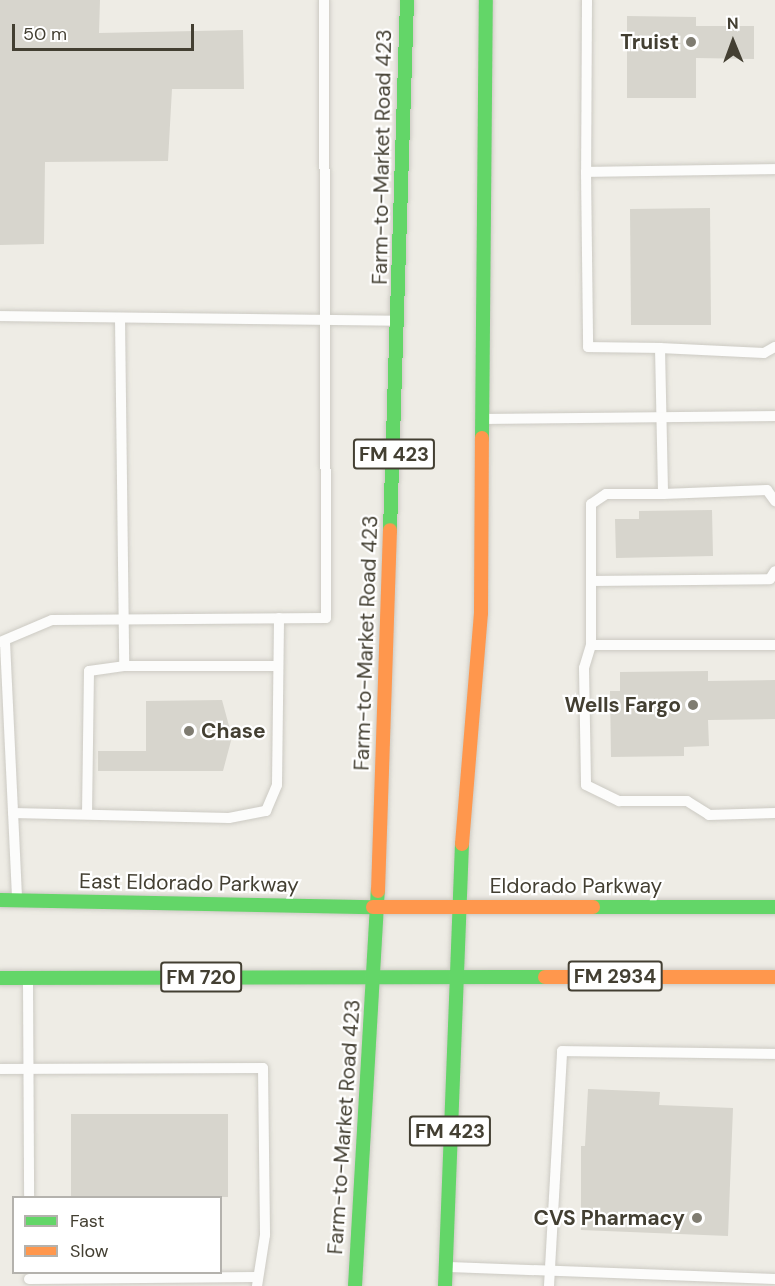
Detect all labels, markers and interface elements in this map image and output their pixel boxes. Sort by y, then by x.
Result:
scale bar [15,12,196,50]
north arrow [703,12,763,72]
text: N [727,13,739,34]
text: 50 m [23,22,67,46]
street label: Farm-to-Market Road 423 [367,29,397,285]
place label: Truist [620,29,679,55]
marker: Truist [684,35,698,49]
road number: FM 423 [352,437,436,471]
street label: Farm-to-Market Road 423 [349,515,383,771]
place label: Wells Fargo [564,692,681,718]
marker: Wells Fargo [686,698,700,712]
place label: Chase [201,718,266,744]
marker: Chase [182,724,196,738]
street label: East Eldorado Parkway [79,868,299,898]
street label: Eldorado Parkway [490,873,662,899]
road number: FM 2934 [567,959,663,993]
road number: FM 720 [159,960,243,994]
street label: Farm-to-Market Road 423 [323,999,365,1255]
road number: FM 423 [408,1114,492,1148]
legend [12,1196,222,1274]
place label: CVS Pharmacy [533,1205,685,1231]
text: Fast [70,1209,105,1233]
marker: CVS Pharmacy [690,1211,704,1225]
text: Slow [70,1239,109,1263]

